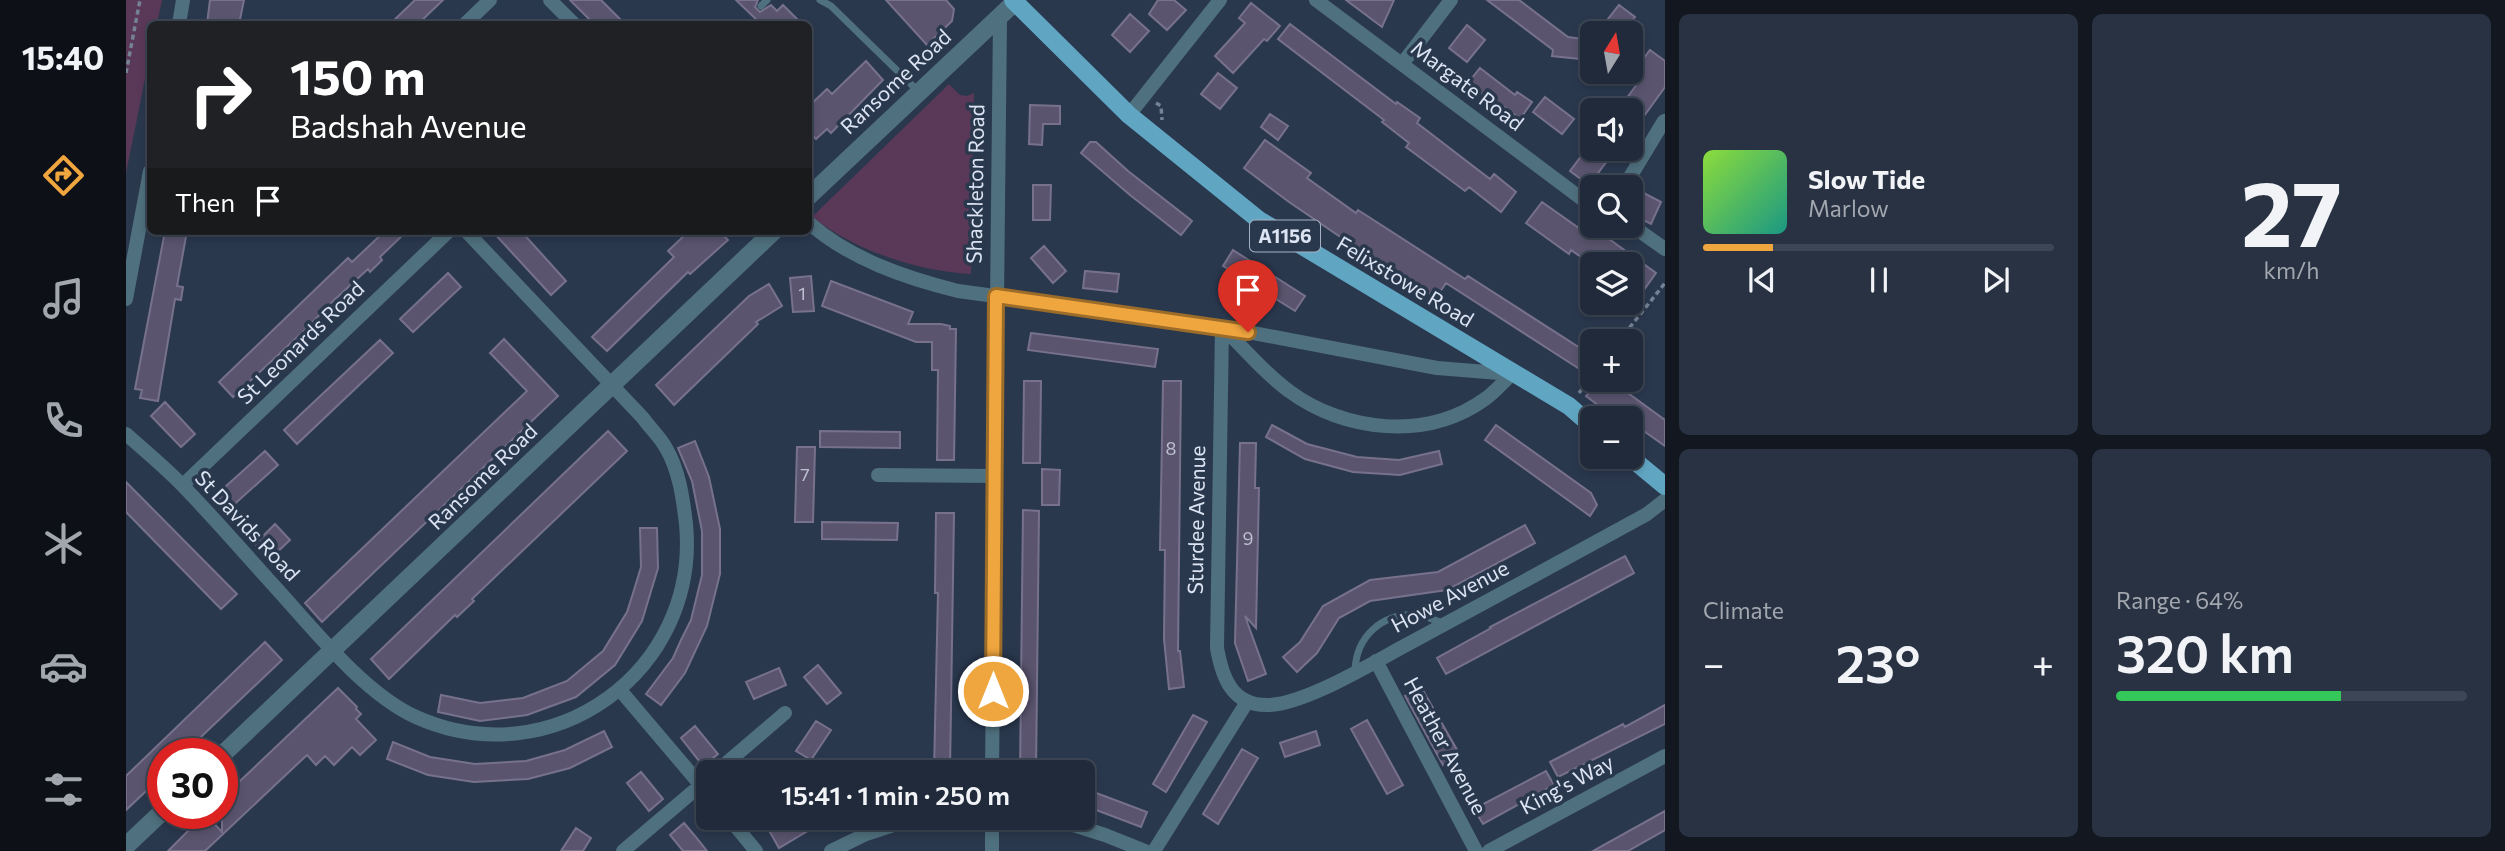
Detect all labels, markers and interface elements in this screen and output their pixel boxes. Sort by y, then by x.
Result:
north arrow [1580,21,1643,84]
map controls [1580,21,1643,469]
street label: Ransome Road [835,23,955,138]
street label: Margate Road [1407,34,1529,135]
text: 15:40 [22,37,104,77]
text: 150 m [290,45,425,105]
icon: right [175,49,266,140]
button: sound [1580,98,1643,161]
street label: Shackleton Road [961,104,988,264]
text: Badshah Avenue [290,105,527,145]
icon: directions [39,151,88,200]
text: 27 [2241,154,2342,266]
text: Slow Tide [1808,163,1925,194]
button: search [1580,175,1643,238]
icon: arrive [249,182,287,220]
text: Then [175,186,235,217]
text: Marlow [1808,194,1889,222]
road number: A1156 [1250,220,1320,252]
street label: Felixstowe Road [1333,230,1479,331]
button: layers [1580,252,1643,315]
text: km/h [2264,256,2319,284]
pin [1218,260,1278,332]
icon: previous [1743,261,1781,299]
icon: pause [1860,261,1898,299]
icon: next [1977,261,2015,299]
icon: arrive [1229,271,1267,309]
icon: music [39,274,88,323]
street label: St Leonards Road [232,275,368,409]
house number: 1 [798,282,806,304]
button: + [1580,329,1643,392]
icon: phone [39,396,88,445]
button: − [1580,406,1643,469]
street label: Ransome Road [422,418,542,534]
house number: 8 [1166,437,1177,459]
street label: Sturdee Avenue [1182,445,1209,595]
house number: 7 [800,463,810,485]
street label: St Davids Road [191,465,306,585]
icon: climate [39,519,88,568]
house number: 9 [1243,527,1253,549]
street label: Howe Avenue [1386,554,1512,637]
text: Range · 64% [2116,586,2243,614]
text: Climate [1703,596,1784,624]
text: 320 km [2116,620,2294,684]
text: 23° [1836,630,1921,694]
text: − [1703,639,1725,686]
text: + [2032,639,2054,686]
icon: car [39,642,88,691]
position arrow [956,654,1030,728]
street label: Heather Avenue [1400,672,1493,818]
speed limit sign: 30 [147,738,238,829]
street label: King's Way [1515,748,1618,819]
icon: filters [39,765,88,814]
text: 15:41 · 1 min · 250 m [781,779,1010,810]

